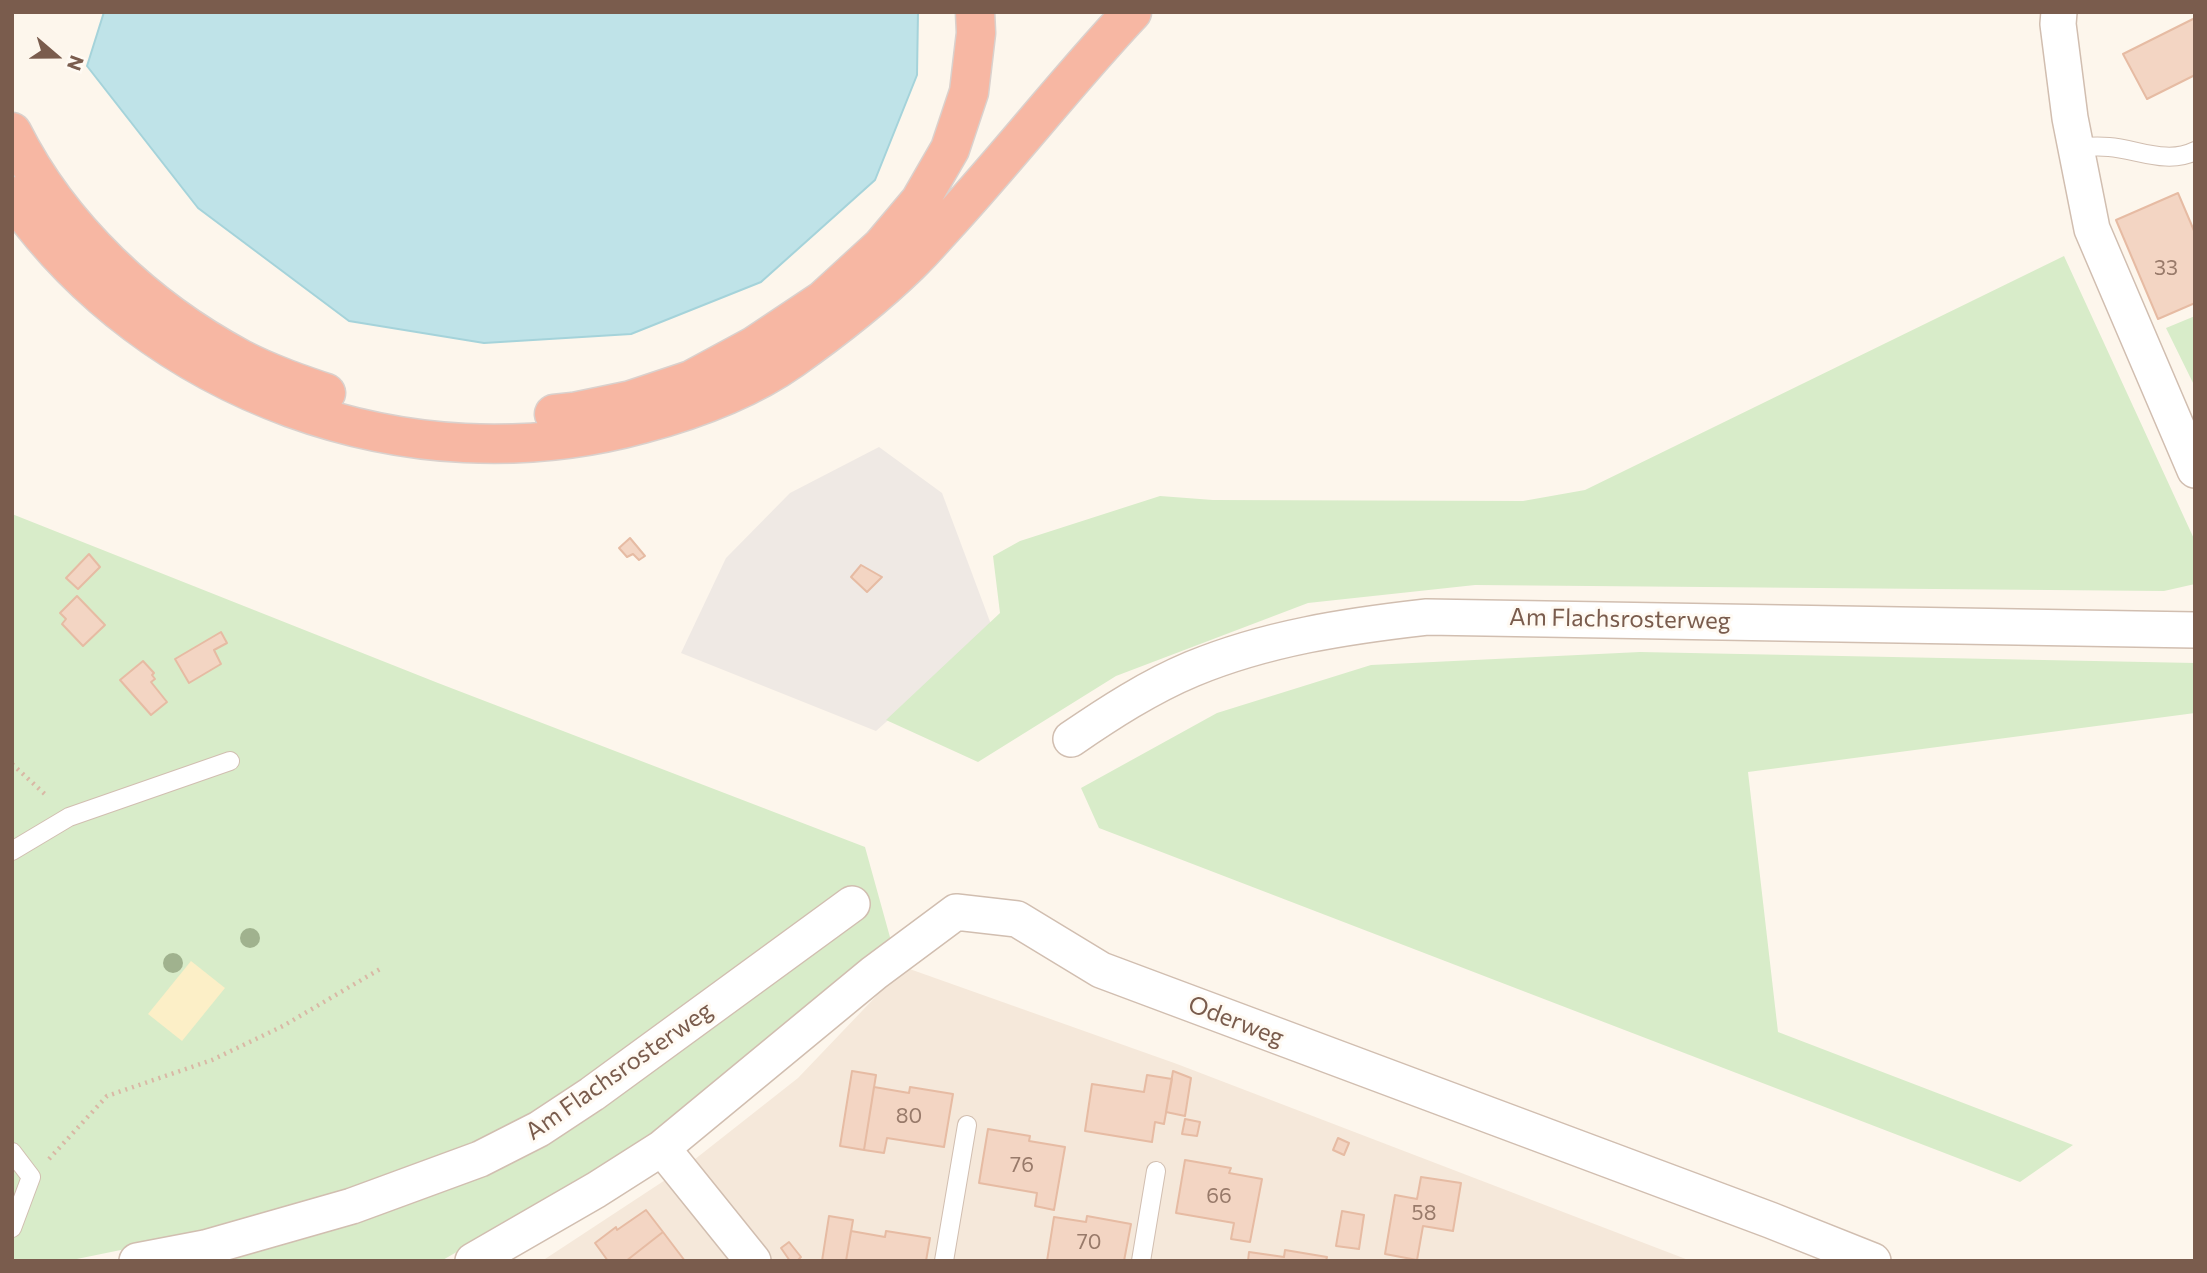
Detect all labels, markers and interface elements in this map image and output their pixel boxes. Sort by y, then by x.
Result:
north arrow [21,21,91,91]
text: N [63,53,89,74]
house number: 33 [2154,255,2178,281]
street label: Am Flachsrosterweg [1509,603,1731,635]
street label: Oderweg [1184,990,1288,1052]
street label: Am Flachsrosterweg [520,996,718,1146]
house number: 80 [896,1103,922,1129]
house number: 76 [1010,1152,1034,1178]
house number: 66 [1206,1183,1232,1209]
house number: 58 [1412,1200,1436,1226]
house number: 70 [1077,1229,1101,1255]

